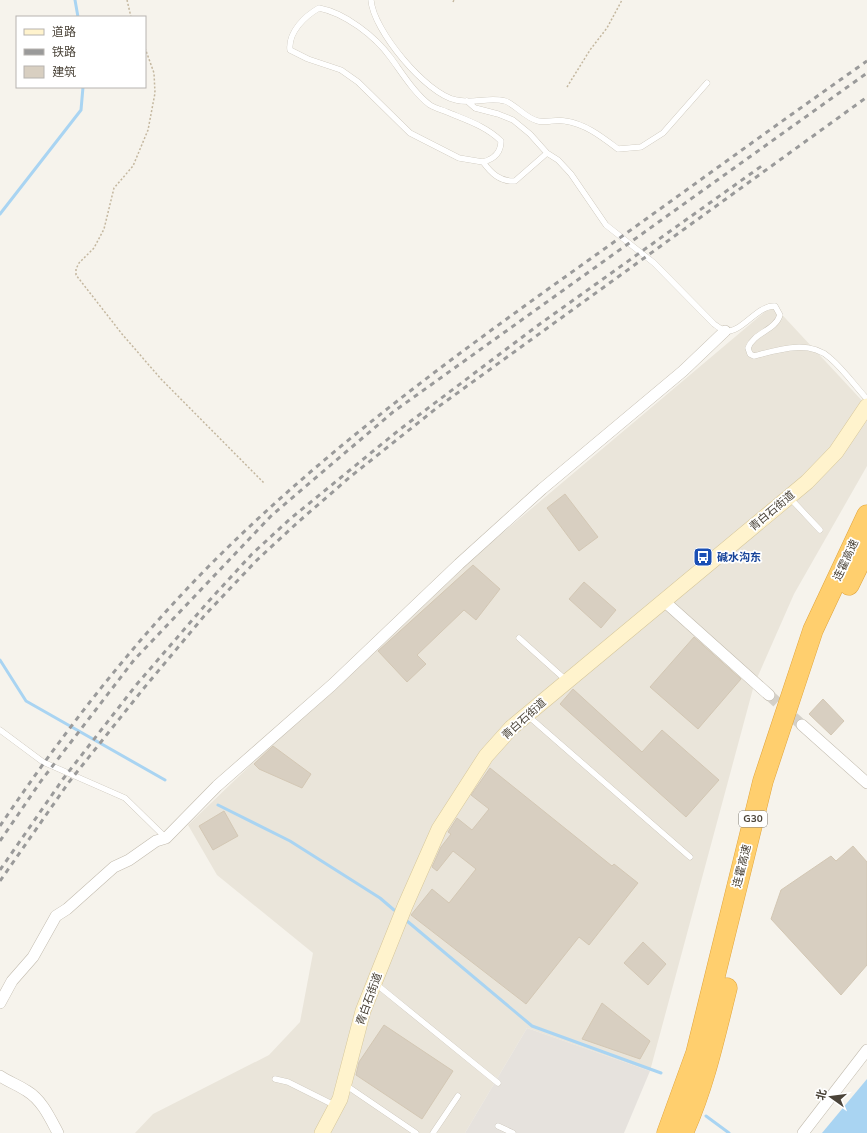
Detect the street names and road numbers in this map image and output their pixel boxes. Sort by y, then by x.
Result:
street label: 青白石街道 [746,488,798,534]
street label: 连霍高速 [830,537,862,583]
street label: 青白石街道 [499,695,549,743]
road number: G30 [739,811,767,827]
street label: 连霍高速 [729,843,755,889]
street label: 青白石街道 [353,971,385,1027]

